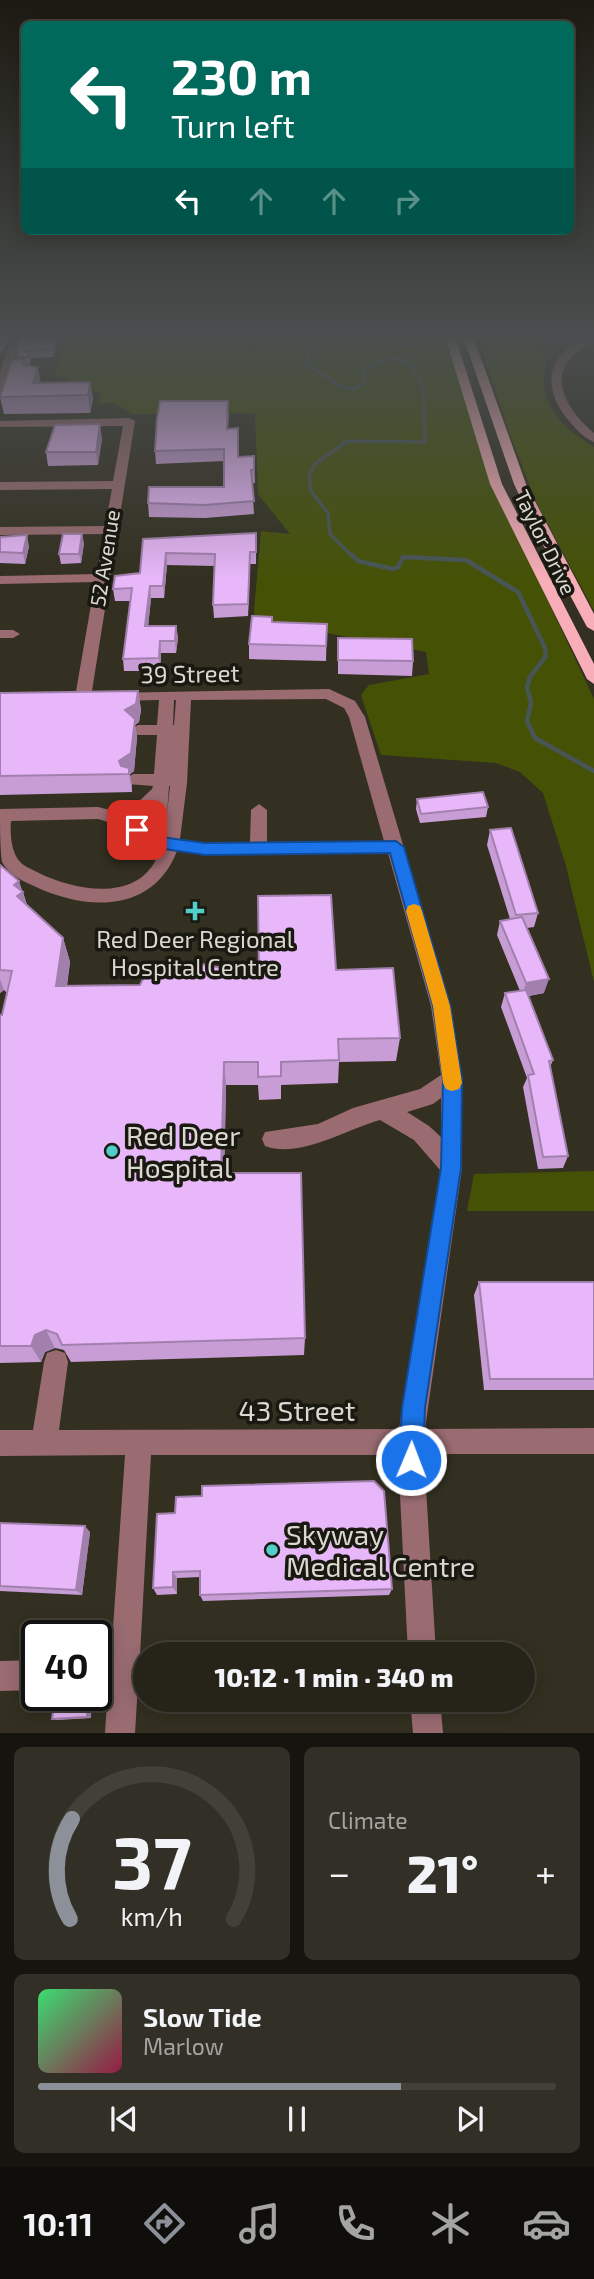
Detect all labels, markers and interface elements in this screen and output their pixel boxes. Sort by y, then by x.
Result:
text: 230 m [171,46,312,105]
icon: left [56,49,147,140]
text: Turn left [171,106,295,144]
icon: left [169,182,207,220]
icon: ahead [242,182,280,220]
icon: ahead [315,182,353,220]
icon: right [388,182,426,220]
street label: Taylor Drive [510,485,582,599]
street label: 52 Avenue [84,508,124,608]
street label: 39 Street [140,658,240,688]
pin [107,800,167,860]
icon: arrive [118,811,156,849]
marker: Red Deer Regional Hospital Centre [185,901,205,921]
place label: Red Deer Regional Hospital Centre [96,924,294,981]
place label: Red Deer Hospital [126,1118,240,1184]
marker: Red Deer Hospital [104,1143,120,1159]
street label: 43 Street [239,1393,355,1427]
position arrow [374,1423,448,1497]
place label: Skyway Medical Centre [286,1517,475,1583]
marker: Skyway Medical Centre [264,1542,280,1558]
speed limit sign: 40 [21,1620,112,1711]
text: 10:12 · 1 min · 340 m [215,1661,453,1692]
text: Climate [328,1806,408,1834]
text: 37 [112,1817,192,1905]
text: 21° [407,1841,478,1903]
text: − [328,1849,350,1895]
text: + [535,1849,556,1895]
text: km/h [121,1901,183,1931]
text: Slow Tide [143,2001,262,2032]
text: Marlow [143,2032,224,2060]
icon: previous [105,2100,143,2138]
icon: pause [278,2100,316,2138]
icon: next [451,2100,489,2138]
icon: directions [140,2199,189,2248]
icon: music [235,2199,284,2248]
icon: phone [331,2199,380,2248]
icon: climate [426,2199,475,2248]
icon: car [522,2199,571,2248]
text: 10:11 [23,2204,93,2242]

